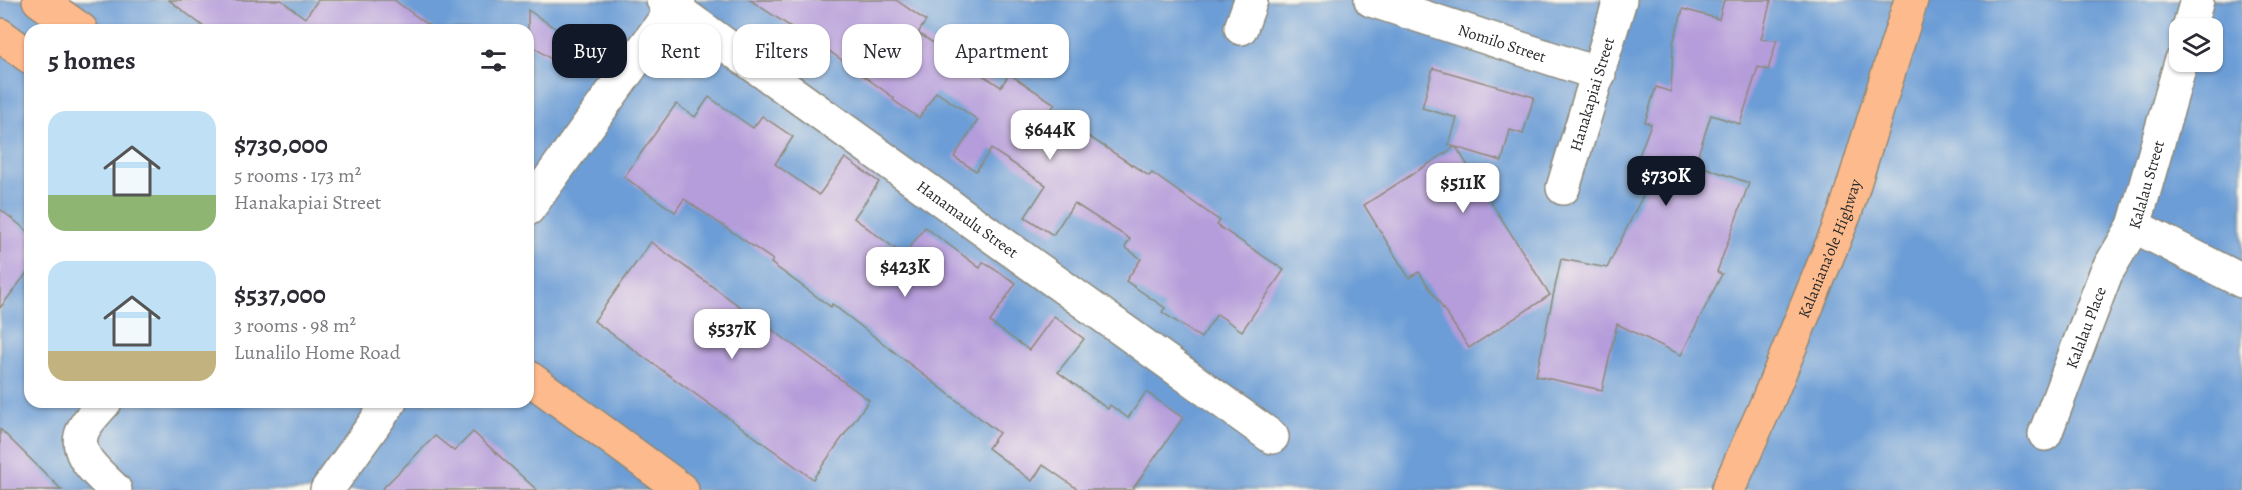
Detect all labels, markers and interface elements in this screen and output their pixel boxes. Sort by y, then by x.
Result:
map controls [2169,18,2223,72]
button: layers [2169,18,2223,72]
street label: Nomilo Street [1455,19,1549,68]
chip: Buy [552,24,627,78]
chip: Rent [639,24,721,78]
chip: Filters [733,24,830,78]
chip: New [842,24,922,78]
chip: Apartment [934,24,1069,78]
street label: Hanakapiai Street [1565,35,1620,154]
text: 5 homes [48,43,136,78]
icon: filters [477,44,510,77]
pin: $644K [1008,110,1092,161]
text: $644K [1025,116,1075,143]
text: $730,000 [234,127,328,162]
icon: home [96,135,168,207]
street label: Kalalau Street [2124,138,2170,232]
pin: $730K [1624,156,1708,207]
text: 5 rooms · 173 m² [234,162,361,189]
text: $730K [1641,162,1691,189]
pin: $511K [1421,163,1505,214]
text: $511K [1440,169,1486,196]
street label: Hanamaulu Street [912,176,1022,263]
street label: Kalaniana’ole Highway [1793,176,1867,322]
text: Hanakapiai Street [234,189,381,216]
pin: $423K [863,247,947,298]
text: $423K [880,253,930,280]
text: $537,000 [234,277,326,312]
street label: Kalalau Place [2061,284,2112,372]
icon: home [96,285,168,357]
pin: $537K [690,309,774,360]
text: 3 rooms · 98 m² [234,312,356,339]
text: $537K [708,315,756,342]
text: Lunalilo Home Road [234,339,400,366]

